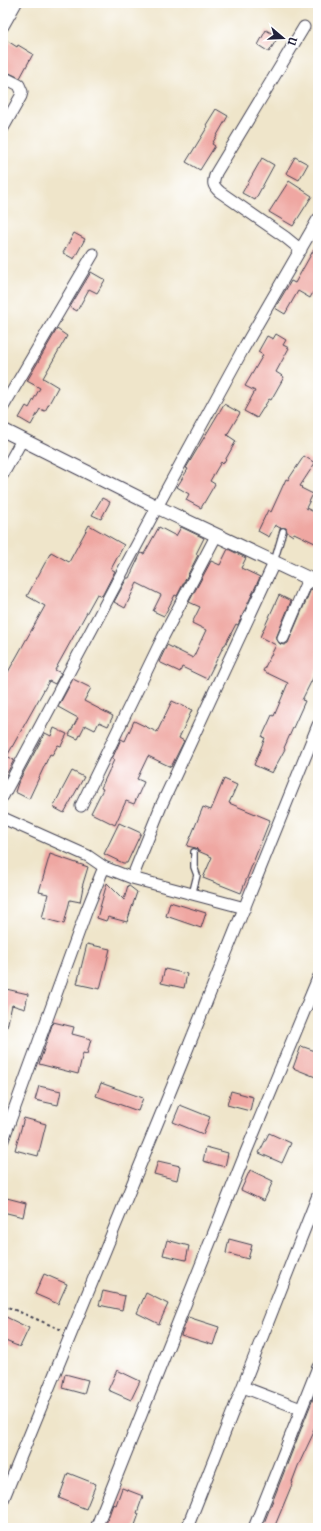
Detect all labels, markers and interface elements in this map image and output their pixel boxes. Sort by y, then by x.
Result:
north arrow [263,18,303,58]
text: U [284,34,300,48]

